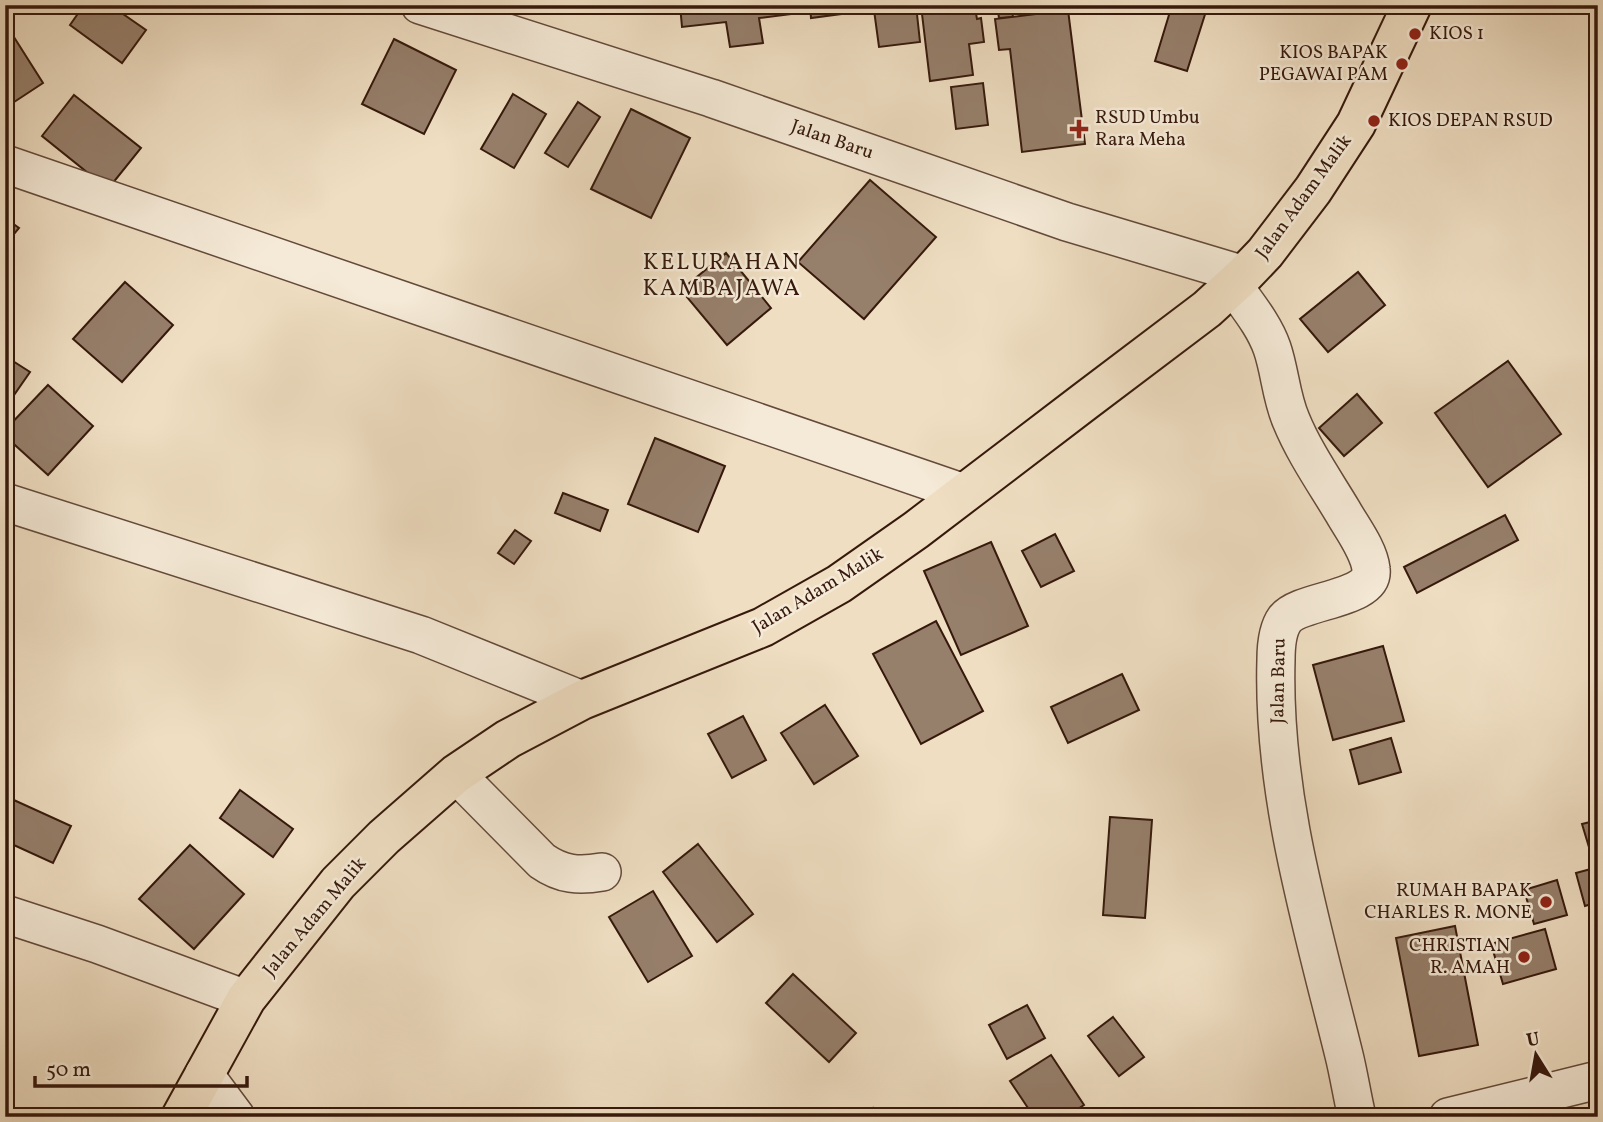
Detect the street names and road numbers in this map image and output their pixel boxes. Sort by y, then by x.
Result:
street label: Jalan Baru [787,114,877,166]
street label: Jalan Adam Malik [1250,129,1358,265]
street label: Jalan Adam Malik [748,542,888,640]
street label: Jalan Baru [1265,638,1293,724]
street label: Jalan Adam Malik [257,852,373,982]

